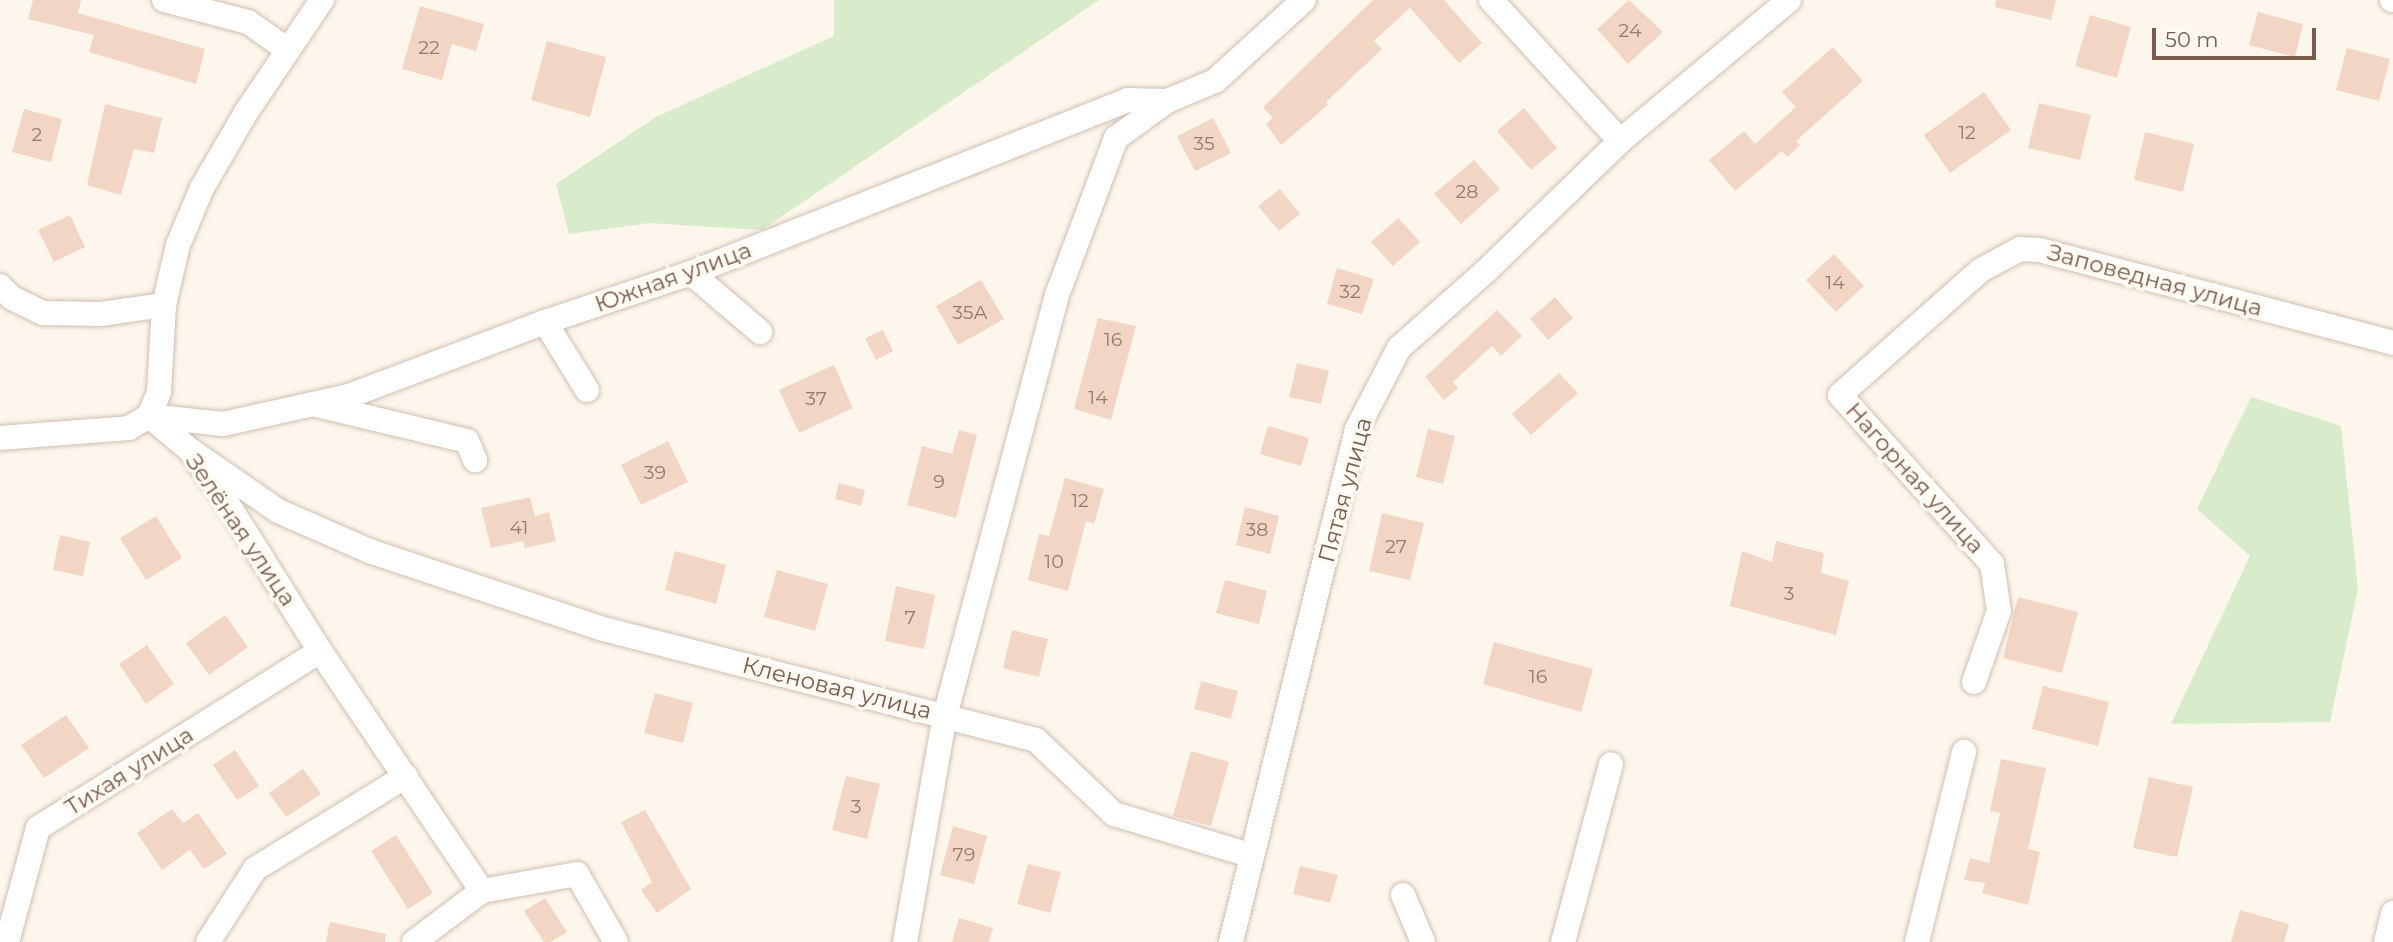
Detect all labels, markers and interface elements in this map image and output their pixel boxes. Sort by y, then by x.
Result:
scale bar [2155,14,2320,58]
house number: 24 [1619,20,1641,42]
text: 50 m [2165,27,2219,52]
house number: 22 [418,37,440,59]
house number: 12 [1958,122,1976,144]
house number: 2 [32,124,42,146]
house number: 35 [1193,133,1215,155]
house number: 28 [1456,181,1478,203]
street label: Южная улица [591,236,755,318]
street label: Заповедная улица [2044,238,2266,322]
house number: 14 [1825,272,1845,294]
house number: 32 [1339,281,1361,303]
house number: 35А [952,302,988,324]
house number: 16 [1104,329,1122,351]
house number: 14 [1088,387,1108,409]
house number: 37 [805,388,827,410]
street label: Нагорная улица [1840,397,1990,559]
street label: Пятая улица [1312,414,1378,566]
street label: Зелёная улица [180,449,302,611]
house number: 39 [644,462,666,484]
house number: 9 [933,471,945,493]
house number: 12 [1071,490,1089,512]
house number: 41 [510,517,528,539]
house number: 38 [1246,519,1268,541]
house number: 27 [1385,536,1407,558]
house number: 10 [1044,551,1064,573]
house number: 3 [1784,583,1794,605]
house number: 7 [904,607,916,629]
street label: Кленовая улица [740,651,934,725]
house number: 16 [1529,666,1547,688]
street label: Тихая улица [60,721,198,821]
house number: 3 [851,796,861,818]
house number: 79 [953,844,975,866]

